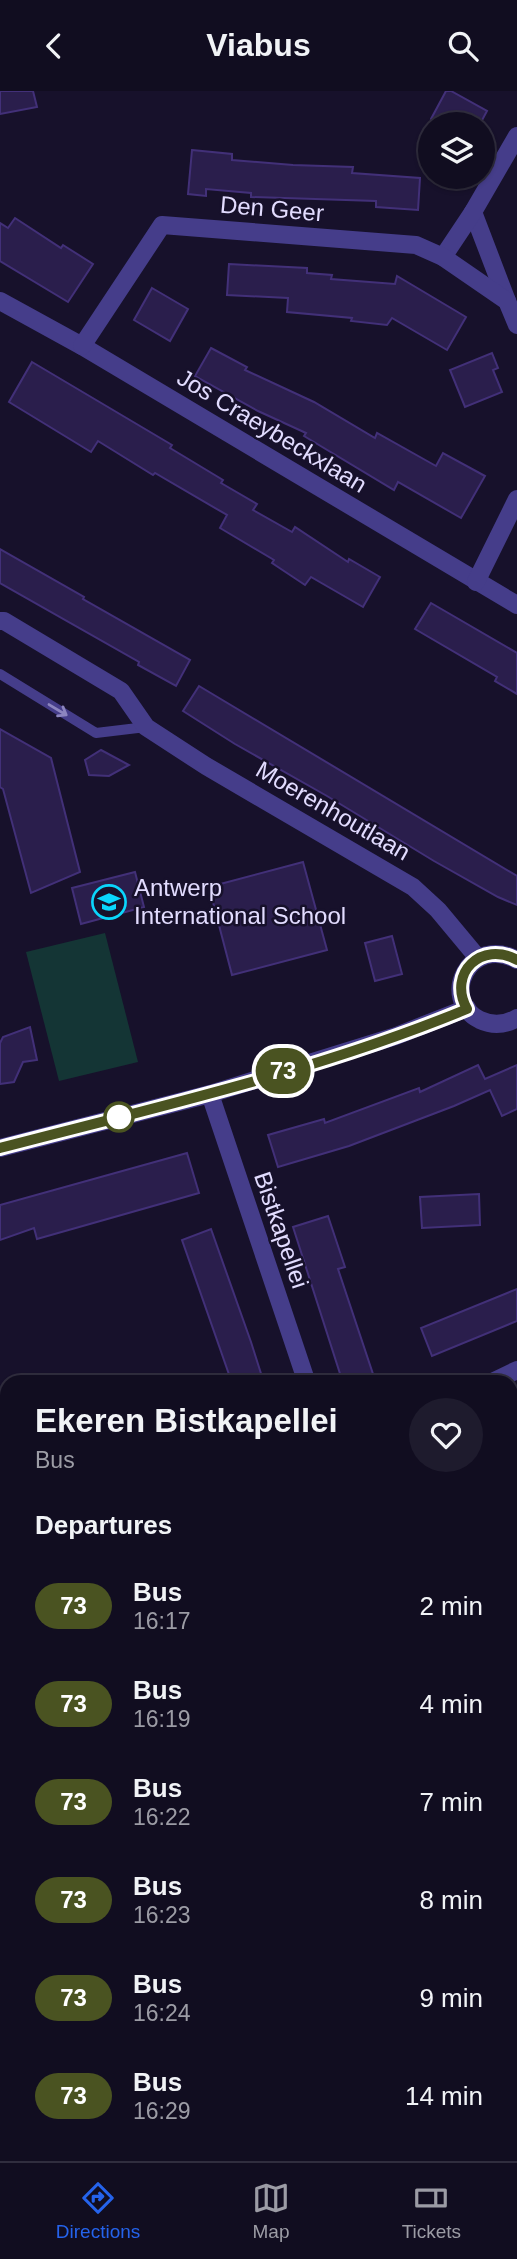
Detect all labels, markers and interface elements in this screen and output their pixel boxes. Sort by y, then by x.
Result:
icon: back [35,27,73,65]
text: Viabus [206,27,311,63]
icon: search [444,27,482,65]
map controls [418,112,495,189]
button: layers [418,112,495,189]
street label: Den Geer [219,191,325,226]
street label: Jos Craeybeckxlaan [173,363,372,498]
one-way arrow [48,703,68,717]
street label: Moerenhoutlaan [251,756,415,866]
place label: Antwerp International School [134,874,346,929]
school or university icon: Antwerp International School [90,883,128,921]
line badge: 73 [252,1048,314,1094]
text: 73 [270,1057,296,1084]
unlabelled marker [104,1102,134,1132]
street label: Bistkapellei [249,1168,314,1292]
button: heart [409,1398,483,1472]
text: Ekeren Bistkapellei [35,1402,338,1439]
text: Bus [35,1447,75,1473]
text: Departures [35,1510,172,1540]
text: Bus [133,1577,182,1607]
text: 2 min [419,1591,483,1621]
text: 73 [60,1592,87,1619]
text: 16:17 [133,1608,191,1634]
text: Bus [133,1675,182,1705]
text: 4 min [419,1689,483,1719]
text: 73 [60,1690,87,1717]
text: 16:19 [133,1706,191,1732]
text: Bus [133,1773,182,1803]
text: 7 min [419,1787,483,1817]
text: 73 [60,1788,87,1815]
text: 16:22 [133,1804,191,1830]
text: Bus [133,1871,182,1901]
text: 8 min [419,1885,483,1915]
text: 73 [60,1886,87,1913]
text: 16:23 [133,1902,191,1928]
text: Bus [133,1969,182,1999]
text: 9 min [419,1983,483,2013]
text: 73 [60,1984,87,2011]
text: 16:24 [133,2000,191,2026]
text: Bus [133,2067,182,2097]
text: 14 min [405,2081,483,2111]
text: 73 [60,2082,87,2109]
text: 16:29 [133,2098,191,2124]
tab: Directions [56,2179,140,2243]
tab: Map [252,2179,290,2243]
tab: Tickets [402,2179,461,2243]

